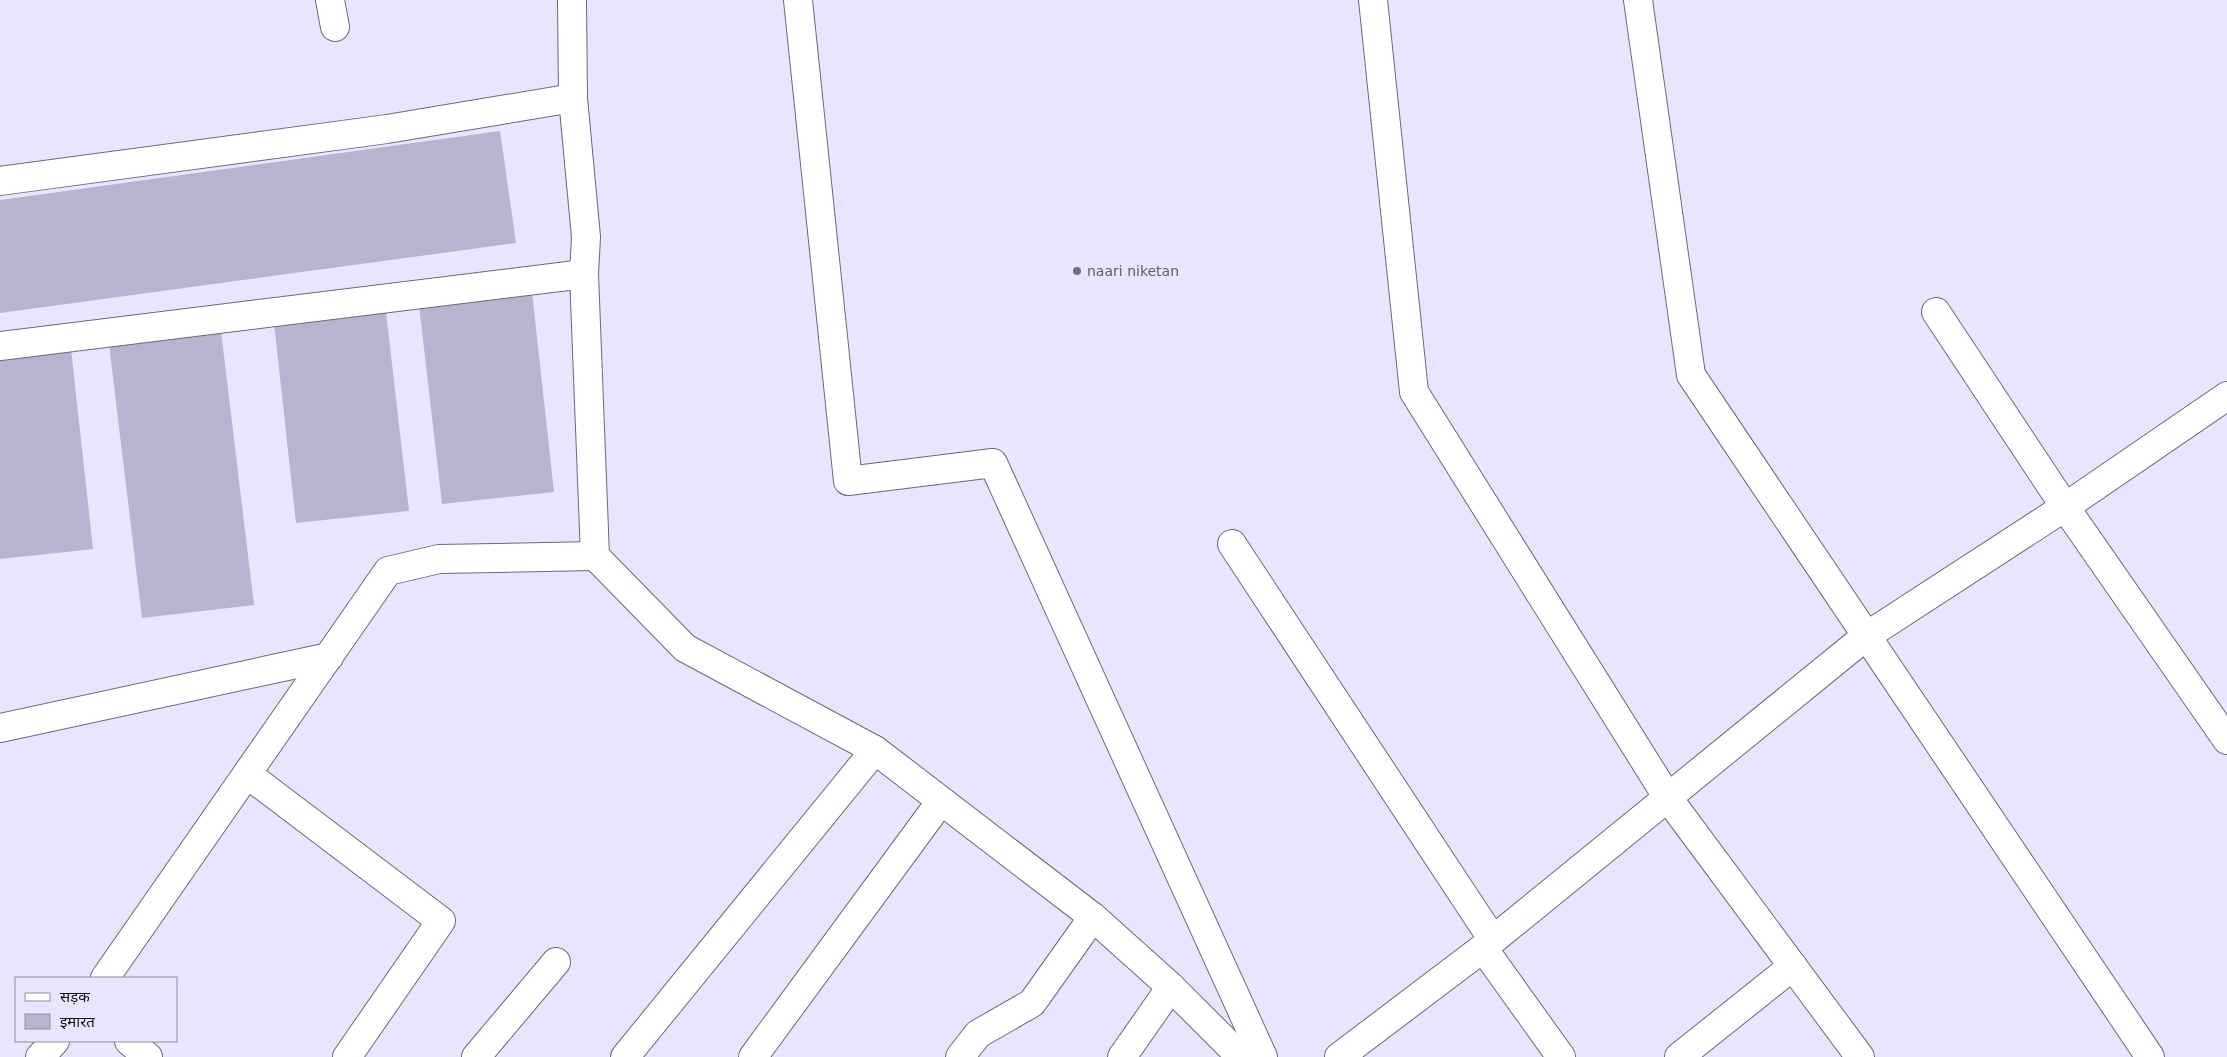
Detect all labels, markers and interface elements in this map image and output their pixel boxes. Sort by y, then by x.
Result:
place label: naari niketan [1087,263,1179,279]
marker: naari niketan [1071,265,1083,277]
legend [15,977,178,1042]
text: सड़क [60,988,90,1006]
text: इमारत [60,1013,95,1031]

